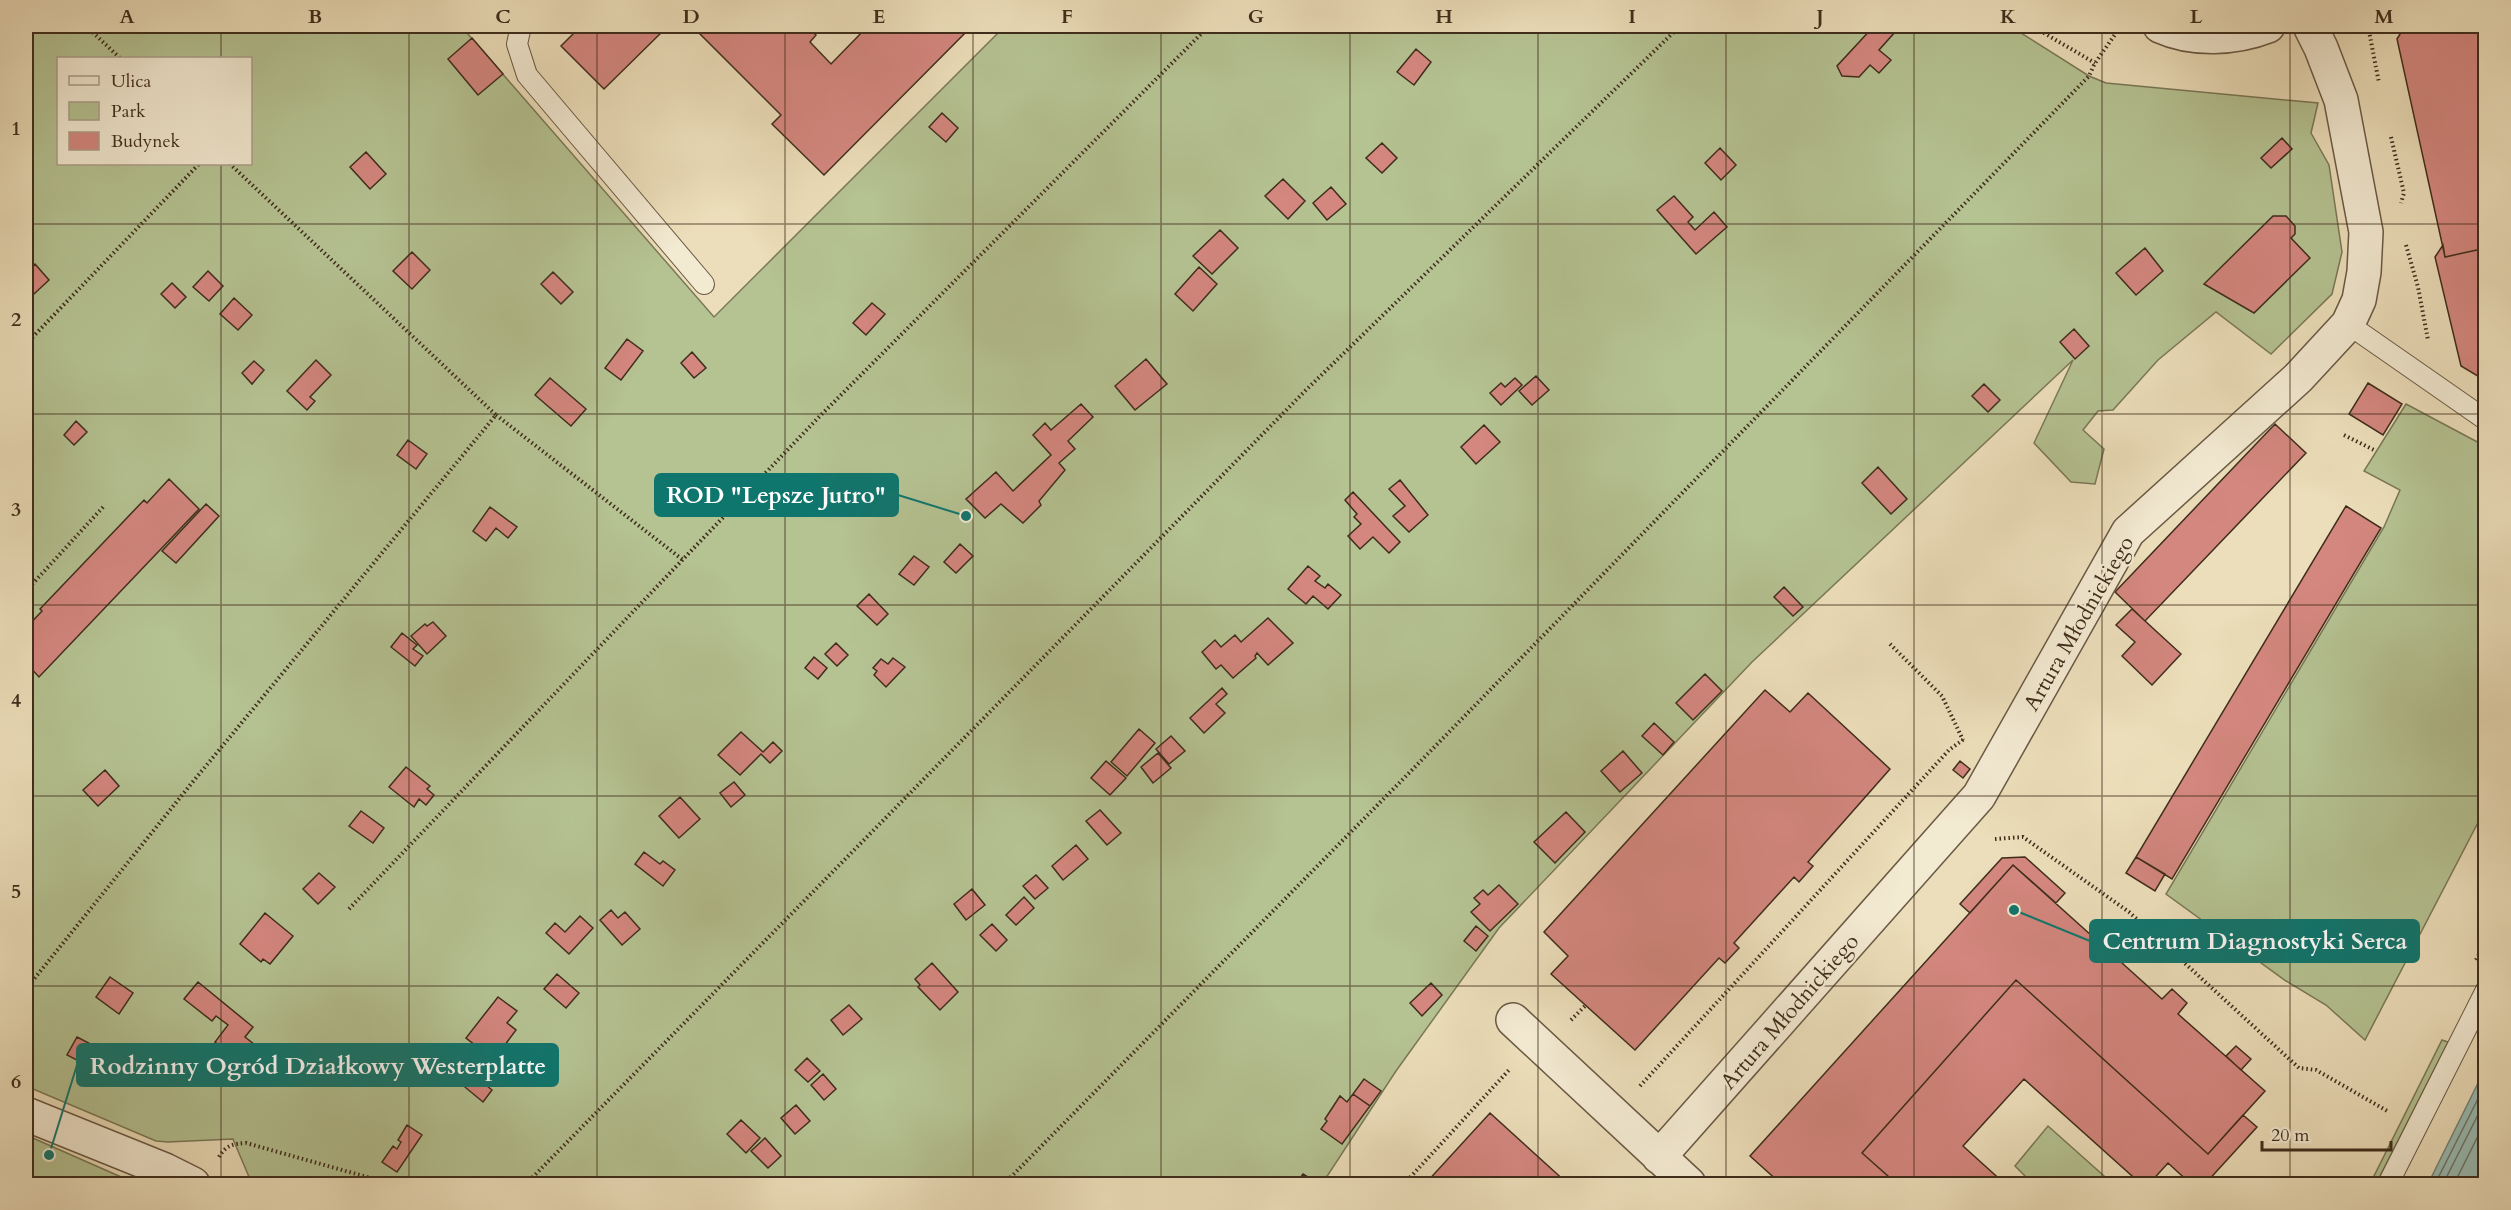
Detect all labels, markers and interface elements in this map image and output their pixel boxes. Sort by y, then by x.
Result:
text: A [119,3,135,30]
text: B [308,3,322,30]
text: C [495,3,511,30]
text: D [682,3,700,30]
text: E [873,3,885,30]
text: F [1061,3,1073,30]
text: G [1248,3,1264,30]
text: H [1435,3,1453,30]
text: I [1628,3,1636,30]
text: J [1813,3,1824,30]
text: K [2000,3,2017,30]
text: L [2190,3,2203,30]
text: M [2374,3,2394,30]
legend [57,57,252,165]
text: Ulica [111,69,152,94]
text: Park [111,99,146,124]
text: 1 [11,115,21,142]
text: Budynek [111,129,181,154]
text: 2 [11,306,21,333]
callout: ROD "Lepsze Jutro" [655,474,898,516]
text: ROD "Lepsze Jutro" [666,479,886,512]
text: 3 [11,496,21,523]
street label: Artura Młodnickiego [2017,530,2141,717]
text: 4 [11,687,21,714]
text: 5 [11,878,21,905]
callout: Centrum Diagnostyki Serca [2090,920,2419,962]
text: Centrum Diagnostyki Serca [2103,925,2408,958]
street label: Artura Młodnickiego [1714,927,1866,1096]
callout: Rodzinny Ogród Działkowy Westerplatte [77,1044,558,1086]
text: Rodzinny Ogród Działkowy Westerplatte [90,1050,546,1083]
text: 6 [11,1068,21,1095]
scale bar [2262,1114,2391,1152]
text: 20 m [2271,1123,2310,1148]

